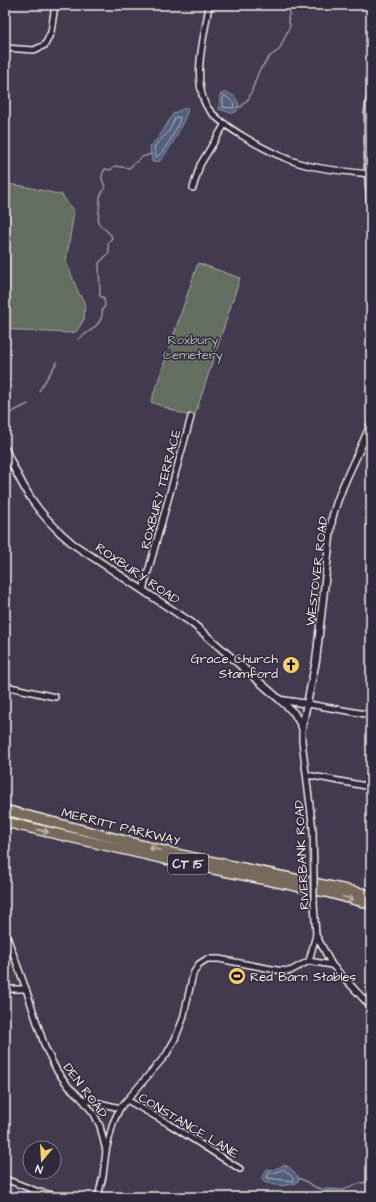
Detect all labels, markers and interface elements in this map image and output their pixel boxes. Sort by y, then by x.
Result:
park label: Roxbury Cemetery [163,331,223,365]
street label: ROXBURY TERRACE [136,427,186,551]
street label: WESTOVER ROAD [301,515,333,627]
street label: ROXBURY ROAD [92,539,184,609]
place label: Grace Church Stamford [191,650,279,683]
church icon: Grace Church Stamford [281,655,301,675]
street label: RIVERBANK ROAD [290,799,314,910]
street label: MERRITT PARKWAY [60,804,182,850]
one-way arrow [36,828,49,835]
one-way arrow [149,844,162,852]
road number: CT 15 [168,854,208,874]
one-way arrow [341,895,354,903]
sports icon: Red Barn Stables [227,966,247,986]
place label: Red Barn Stables [250,968,357,986]
street label: DEN ROAD [59,1060,112,1122]
street label: CONSTANCE LANE [135,1089,242,1163]
north arrow [22,1140,62,1180]
text: N [33,1161,45,1177]

